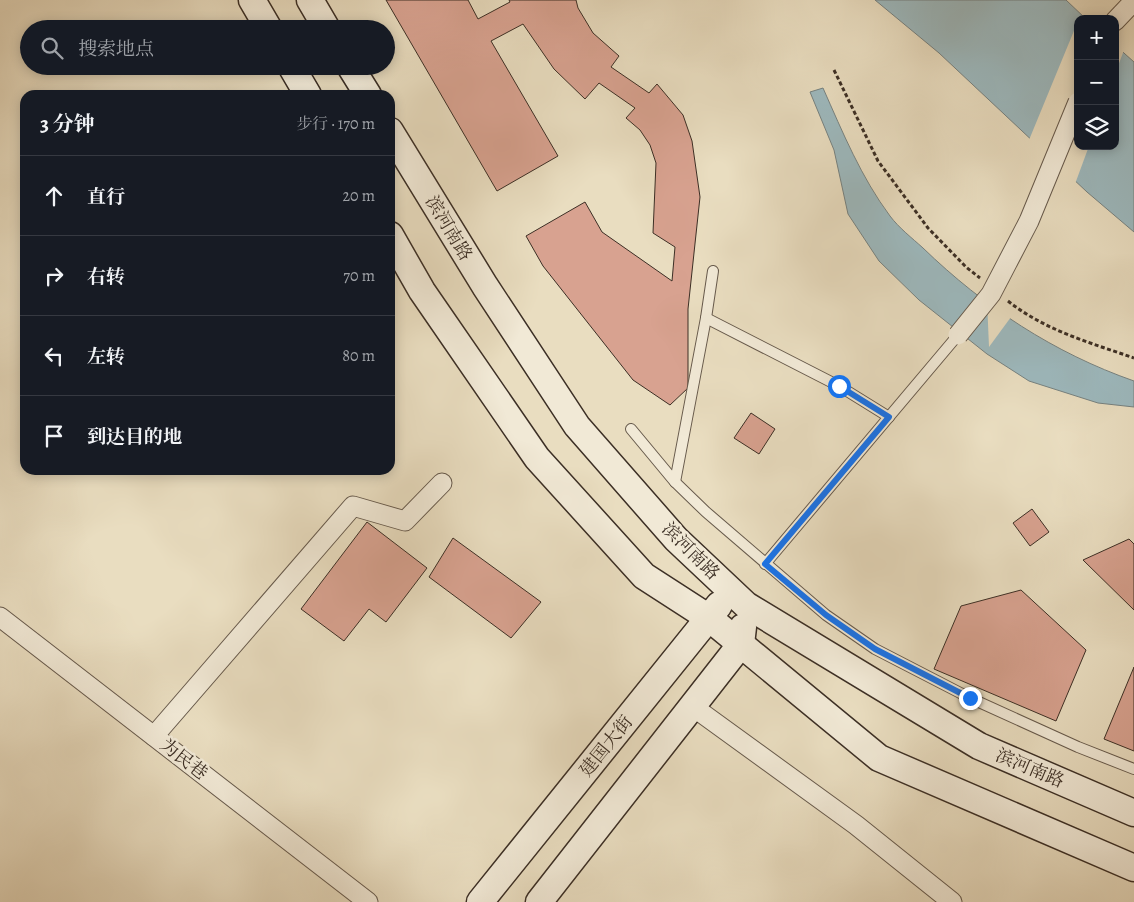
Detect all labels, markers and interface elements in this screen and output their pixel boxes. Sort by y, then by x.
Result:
map controls [1074,15,1119,150]
button: + [1074,15,1119,60]
search box [20,20,395,75]
icon: search [38,34,66,62]
text: 搜索地点 [78,36,154,62]
button: − [1074,60,1119,105]
button: layers [1074,105,1119,150]
text: 3 分钟 [40,110,95,138]
text: 步行 · 170 m [296,113,375,135]
icon: ahead [40,182,68,210]
text: 直行 [87,184,125,210]
text: 20 m [342,185,375,207]
street label: 滨河南路 [420,191,478,265]
icon: right [40,262,68,290]
text: 右转 [87,264,125,290]
text: 70 m [343,265,375,287]
icon: left [40,342,68,370]
text: 左转 [87,344,125,370]
text: 80 m [342,345,375,367]
route start [828,375,851,398]
icon: arrive [40,422,68,450]
text: 到达目的地 [87,424,182,450]
street label: 滨河南路 [657,517,725,585]
route end [959,687,982,710]
street label: 建国大街 [574,710,638,782]
street label: 为民巷 [155,733,213,785]
street label: 滨河南路 [992,743,1068,793]

